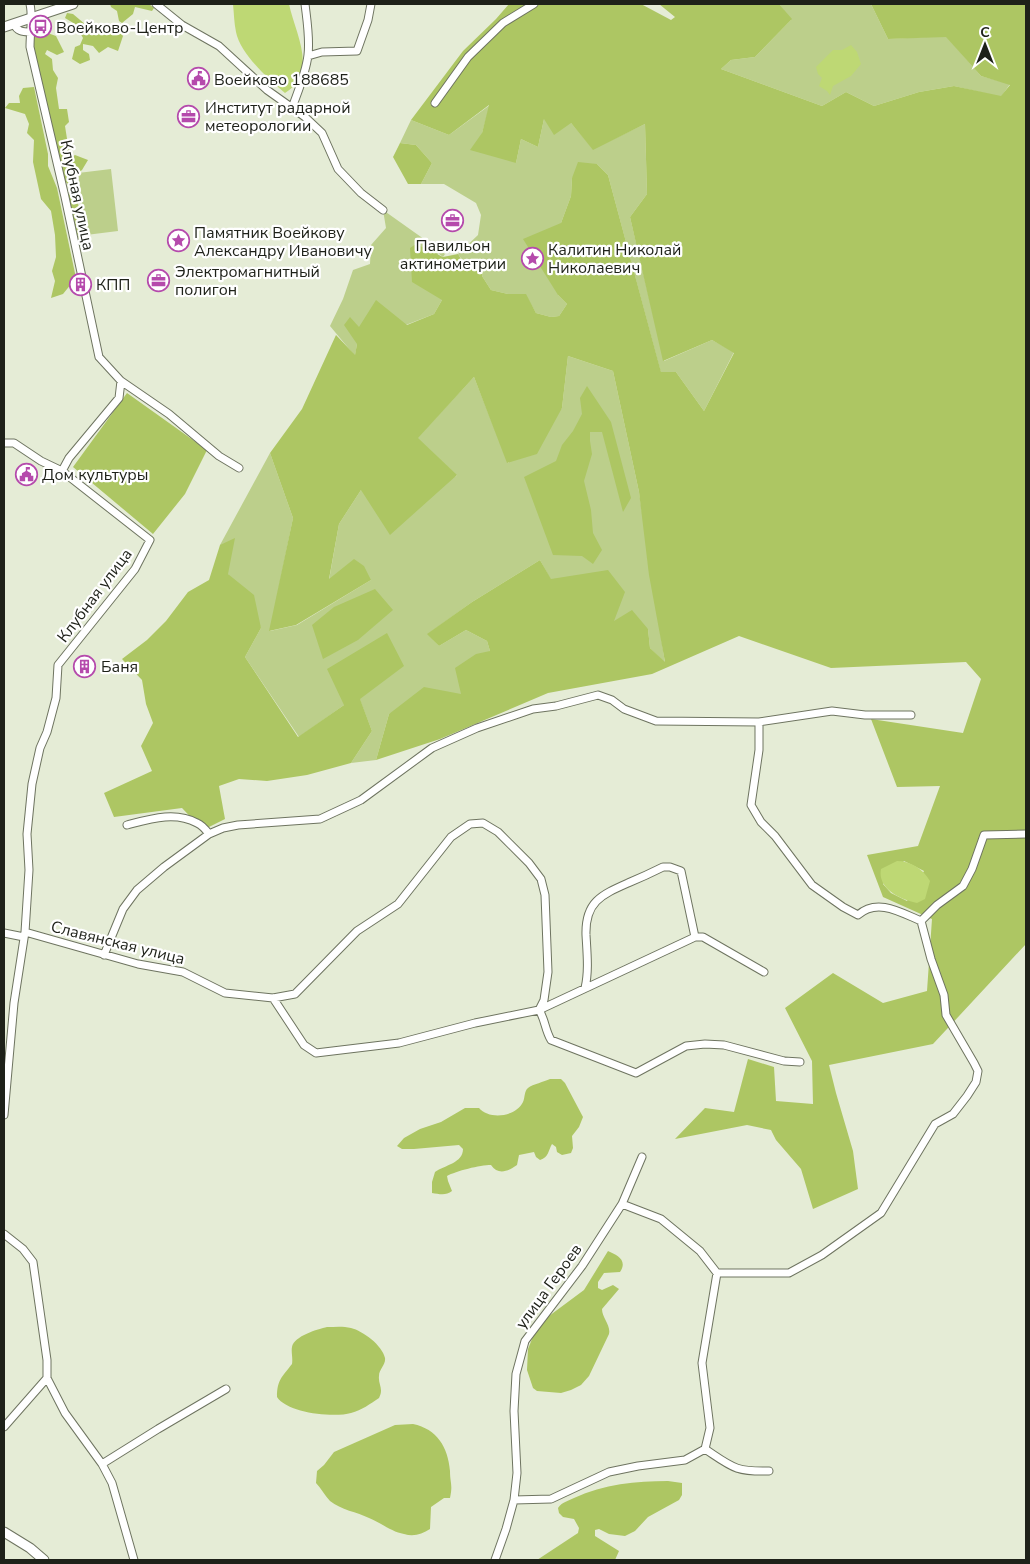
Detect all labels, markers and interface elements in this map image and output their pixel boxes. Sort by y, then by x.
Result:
bus stop icon: Воейково-Центр [28,15,52,39]
place label: Воейково-Центр [56,17,184,39]
north arrow [960,20,1010,70]
text: С [980,23,990,42]
public building icon: Воейково 188685 [186,67,210,91]
place label: Воейково 188685 [214,69,349,91]
place label: Институт радарной метеорологии [205,97,351,137]
office icon: Институт радарной метеорологии [177,104,201,128]
street label: Клубная улица [55,138,99,252]
office icon: Павильон актинометрии [441,209,465,233]
place label: Памятник Воейкову Александру Ивановичу [194,222,372,262]
place icon: Памятник Воейкову Александру Ивановичу [166,229,190,253]
place label: Павильон актинометрии [400,235,506,275]
place label: Калитин Николай Николаевич [548,239,681,279]
place icon: Калитин Николай Николаевич [520,246,544,270]
place label: Электромагнитный полигон [175,261,320,301]
office icon: Электромагнитный полигон [147,268,171,292]
building icon: КПП [68,272,92,296]
place label: КПП [96,274,130,296]
public building icon: Дом культуры [14,462,38,486]
place label: Дом культуры [42,464,149,486]
street label: Клубная улица [52,544,137,647]
building icon: Баня [73,654,97,678]
place label: Баня [101,656,138,678]
street label: Славянская улица [48,916,187,970]
street label: улица Героев [510,1239,587,1334]

